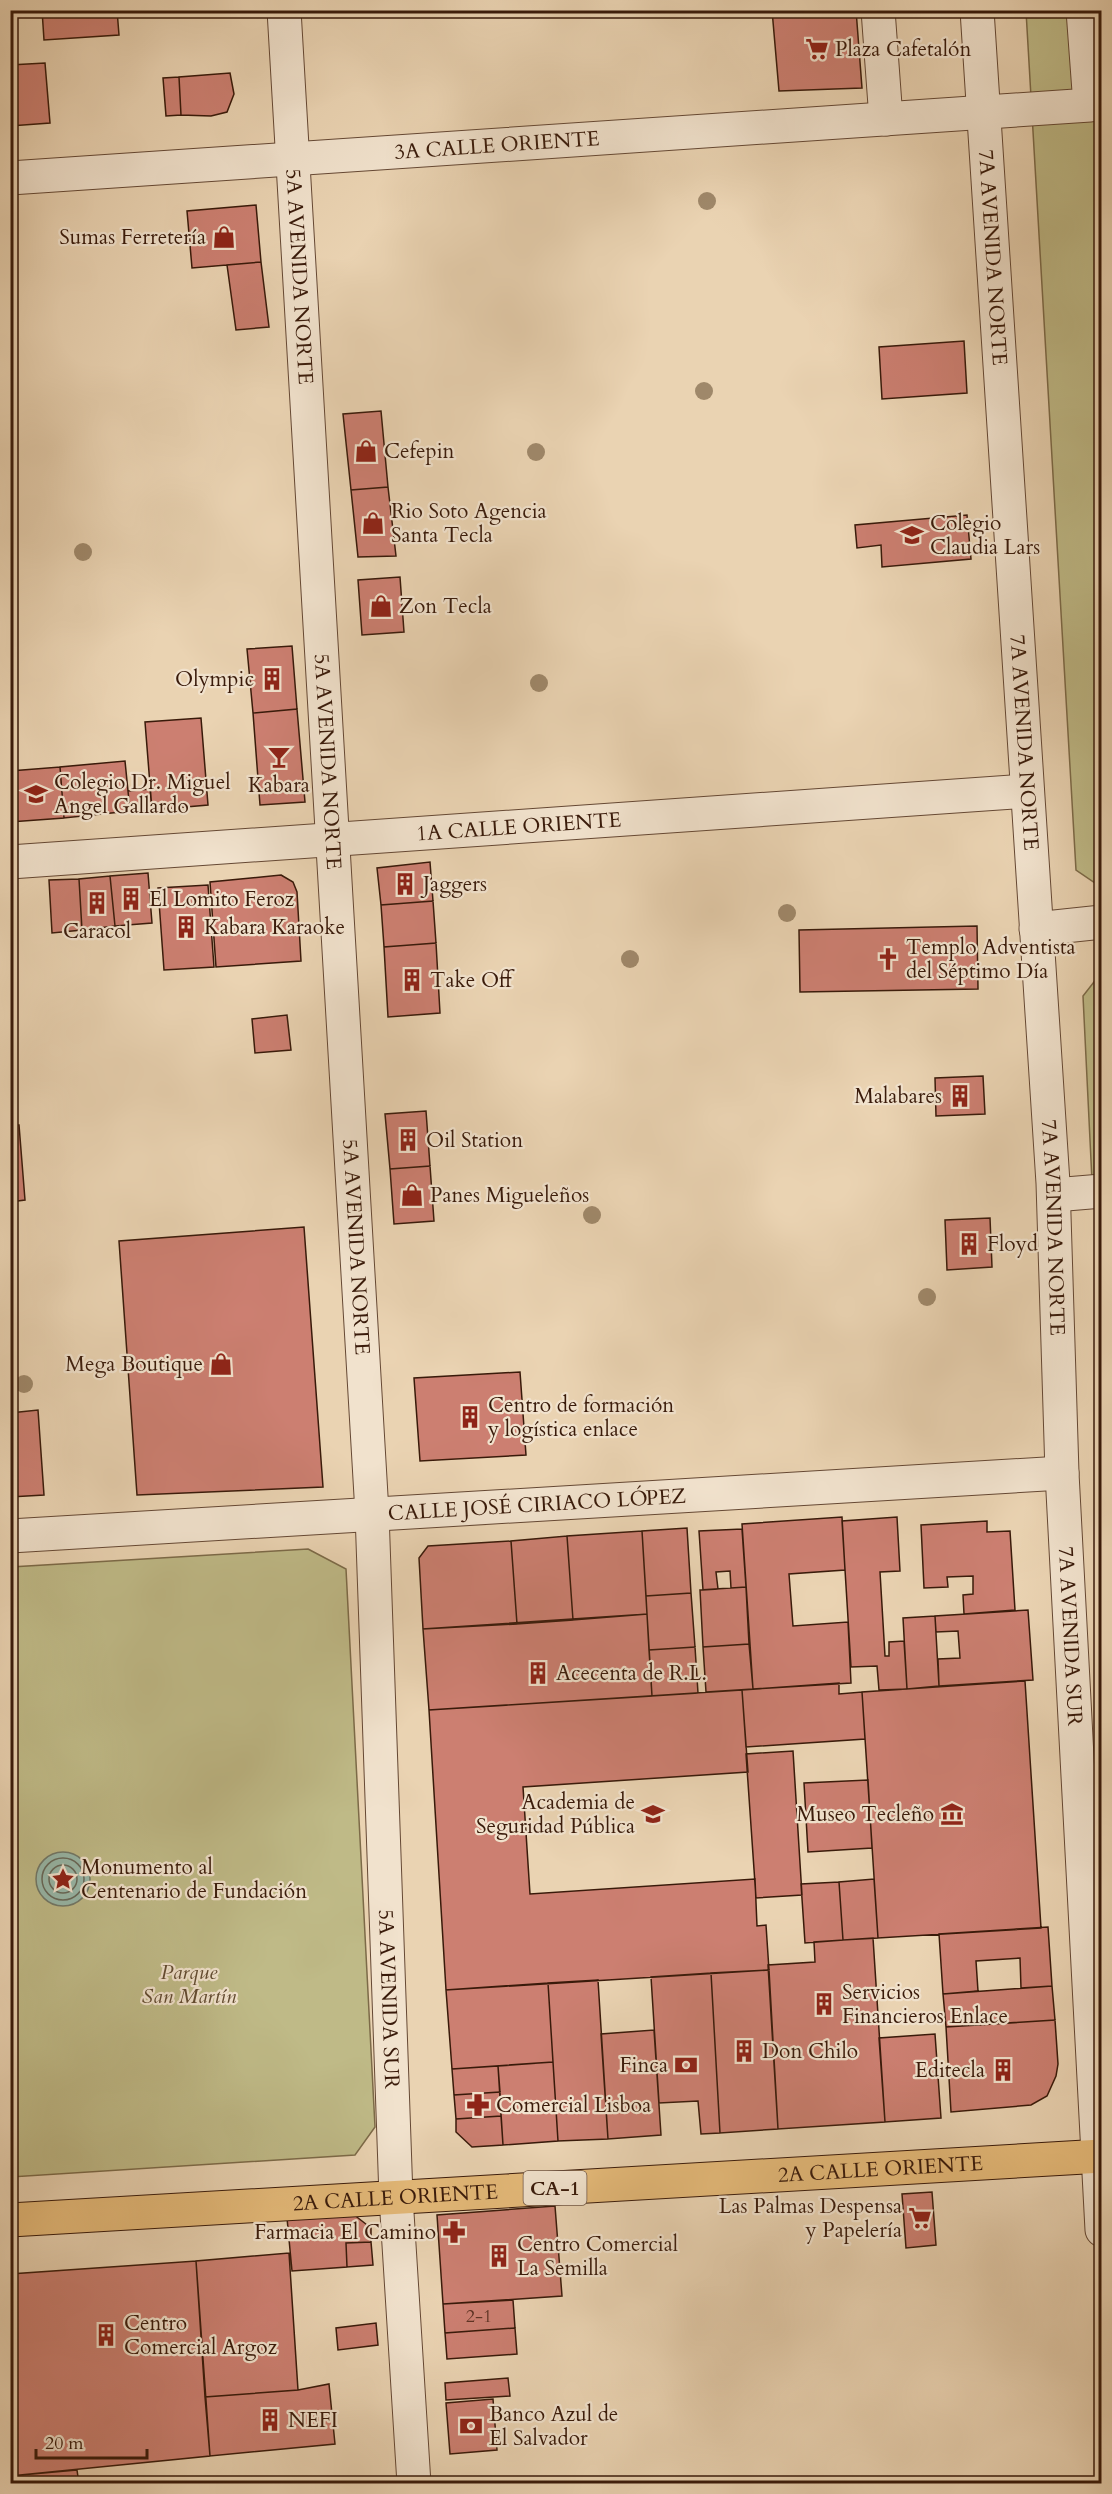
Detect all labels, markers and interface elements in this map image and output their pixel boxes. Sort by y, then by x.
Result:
place label: Plaza Cafetalón [835,35,971,64]
supermarket icon: Plaza Cafetalón [804,36,830,62]
street label: 3A CALLE ORIENTE [393,124,600,166]
street label: 7A AVENIDA NORTE [972,149,1015,366]
street label: 5A AVENIDA NORTE [279,168,320,385]
place label: Sumas Ferretería [59,223,206,252]
shop icon: Sumas Ferretería [211,224,237,250]
place label: Cefepin [384,437,455,466]
shop icon: Cefepin [353,438,379,464]
place label: Rio Soto Agencia Santa Tecla [391,497,547,550]
place label: Colegio Claudia Lars [930,509,1040,562]
shop icon: Rio Soto Agencia Santa Tecla [360,510,386,536]
school or university icon: Colegio Claudia Lars [899,522,925,548]
place label: Zon Tecla [399,592,492,621]
shop icon: Zon Tecla [368,593,394,619]
street label: 7A AVENIDA NORTE [1003,634,1046,851]
street label: 5A AVENIDA NORTE [307,653,349,871]
place label: Olympic [175,665,254,694]
building icon: Olympic [259,666,285,692]
bar icon: Kabara [266,744,292,770]
place label: Colegio Dr. Miguel Angel Gallardo [54,768,231,821]
place label: Kabara [248,771,310,800]
school or university icon: Colegio Dr. Miguel Angel Gallardo [23,781,49,807]
street label: 1A CALLE ORIENTE [415,805,622,848]
place label: Jaggers [420,870,487,899]
building icon: Jaggers [392,871,418,897]
place label: El Lomito Feroz [149,885,295,914]
building icon: El Lomito Feroz [118,886,144,912]
building icon: Caracol [84,890,110,916]
place label: Kabara Karaoke [204,913,345,942]
building icon: Kabara Karaoke [173,914,199,940]
place label: Caracol [63,917,131,946]
place label: Templo Adventista del Séptimo Día [906,933,1076,986]
church icon: Templo Adventista del Séptimo Día [875,946,901,972]
place label: Take Off [430,966,515,995]
building icon: Take Off [399,967,425,993]
place label: Malabares [854,1082,942,1111]
building icon: Malabares [947,1083,973,1109]
street label: 7A AVENIDA NORTE [1034,1118,1072,1336]
place label: Oil Station [426,1126,523,1155]
building icon: Oil Station [395,1127,421,1153]
street label: 5A AVENIDA NORTE [336,1138,377,1356]
place label: Panes Migueleños [430,1181,589,1210]
shop icon: Panes Migueleños [399,1182,425,1208]
place label: Floyd [987,1230,1038,1259]
building icon: Floyd [956,1231,982,1257]
place label: Mega Boutique [65,1350,203,1379]
shop icon: Mega Boutique [208,1351,234,1377]
place label: Centro de formación y logística enlace [487,1391,674,1444]
building icon: Centro de formación y logística enlace [457,1404,483,1430]
street label: CALLE JOSÉ CIRIACO LÓPEZ [387,1481,687,1528]
street label: 7A AVENIDA SUR [1051,1546,1090,1727]
place label: Acecenta de R.L. [556,1659,707,1688]
building icon: Acecenta de R.L. [525,1660,551,1686]
place label: Academia de Seguridad Pública [476,1788,635,1841]
place label: Museo Tecleño [796,1800,934,1829]
school or university icon: Academia de Seguridad Pública [640,1801,666,1827]
museum icon: Museo Tecleño [939,1801,965,1827]
place label: Monumento al Centenario de Fundación [81,1853,307,1906]
place icon: Monumento al Centenario de Fundación [50,1866,76,1892]
street label: 5A AVENIDA SUR [371,1909,407,2090]
park label: Parque San Martín [142,1958,237,2011]
place label: Servicios Financieros Enlace [842,1978,1008,2031]
building icon: Servicios Financieros Enlace [811,1991,837,2017]
place label: Don Chilo [762,2037,858,2066]
building icon: Don Chilo [731,2038,757,2064]
place label: Finca [620,2051,668,2080]
bank icon: Finca [673,2052,699,2078]
place label: Editecla [915,2056,985,2085]
building icon: Editecla [990,2057,1016,2083]
place label: Comercial Lisboa [496,2091,651,2120]
pharmacy icon: Comercial Lisboa [465,2092,491,2118]
street label: 2A CALLE ORIENTE [777,2148,984,2189]
road number: CA-1 [524,2171,586,2205]
street label: 2A CALLE ORIENTE [292,2177,499,2218]
place label: Las Palmas Despensa y Papelería [719,2192,902,2245]
supermarket icon: Las Palmas Despensa y Papelería [907,2205,933,2231]
place label: Farmacia El Camino [254,2218,436,2247]
pharmacy icon: Farmacia El Camino [441,2219,467,2245]
place label: Centro Comercial La Semilla [517,2230,678,2283]
building icon: Centro Comercial La Semilla [486,2243,512,2269]
house number: 2-1 [466,2304,492,2329]
place label: Centro Comercial Argoz [124,2309,278,2362]
building icon: Centro Comercial Argoz [93,2322,119,2348]
place label: Banco Azul de El Salvador [489,2400,618,2453]
place label: NEFI [288,2406,338,2435]
building icon: NEFI [257,2407,283,2433]
bank icon: Banco Azul de El Salvador [458,2413,484,2439]
scale bar [36,2422,147,2460]
text: 20 m [45,2431,84,2456]

